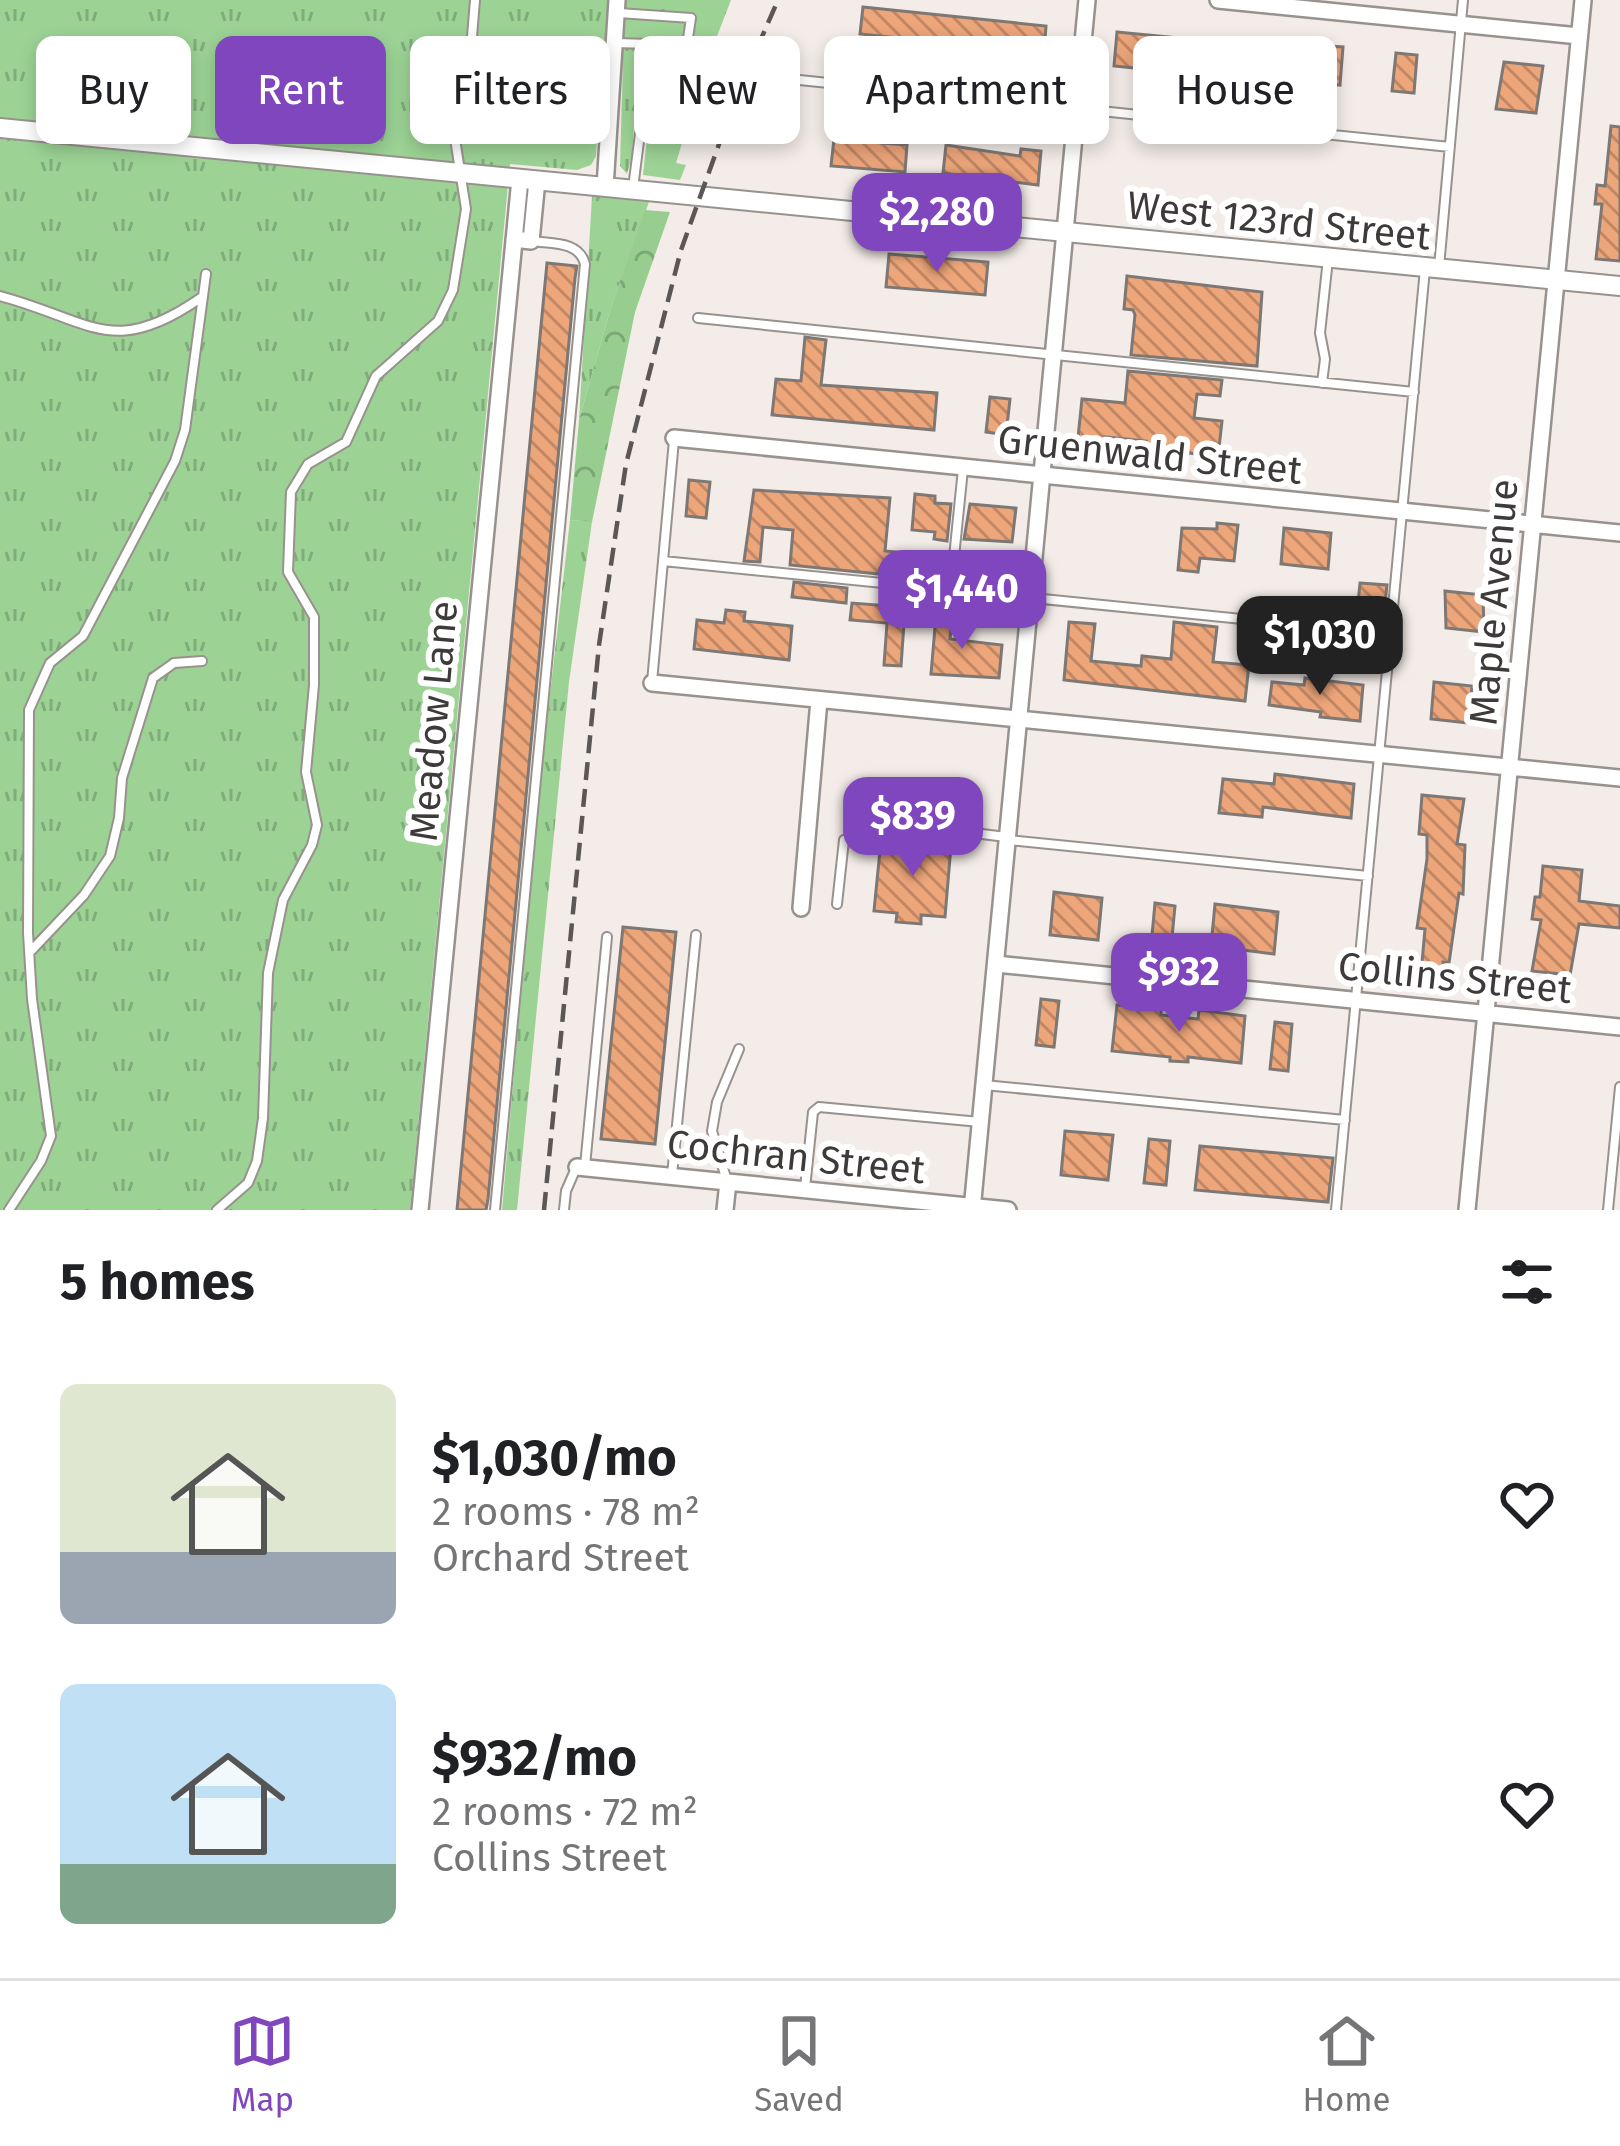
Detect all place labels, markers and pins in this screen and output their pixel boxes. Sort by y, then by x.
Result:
pin: $2,280 [839,173,1035,275]
pin: $1,440 [864,550,1060,652]
pin: $1,030 [1222,596,1418,698]
pin: $839 [842,777,984,879]
pin: $932 [1108,933,1250,1035]

